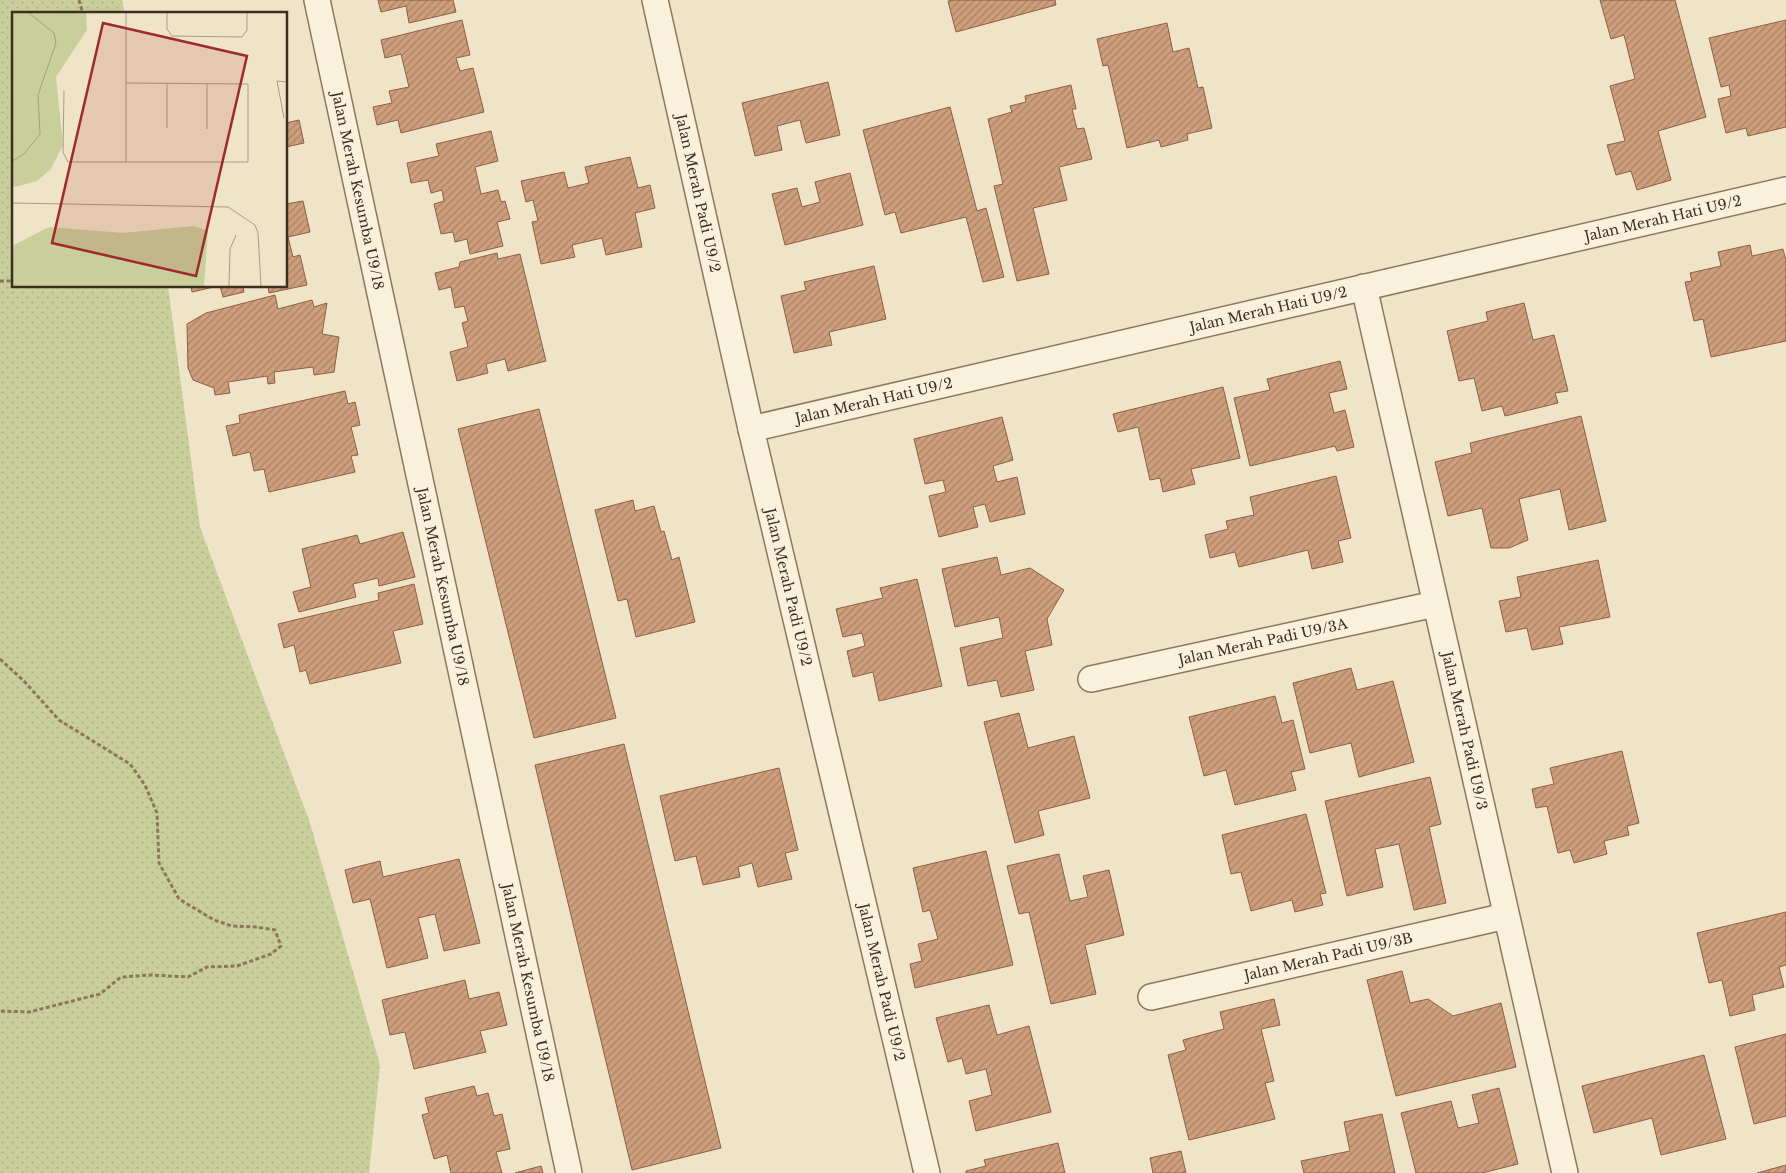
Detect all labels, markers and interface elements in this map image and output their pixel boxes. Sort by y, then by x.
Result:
inset map [12,12,288,288]
street label: Jalan Merah Kesumba U9/18 [327,88,388,291]
street label: Jalan Merah Padi U9/2 [671,110,725,274]
street label: Jalan Merah Hati U9/2 [1581,192,1743,246]
street label: Jalan Merah Hati U9/2 [1186,283,1349,337]
street label: Jalan Merah Hati U9/2 [791,374,954,428]
street label: Jalan Merah Kesumba U9/18 [413,484,473,687]
street label: Jalan Merah Padi U9/2 [761,504,816,668]
street label: Jalan Merah Padi U9/3A [1175,614,1349,669]
street label: Jalan Merah Padi U9/3 [1438,648,1491,811]
street label: Jalan Merah Kesumba U9/18 [498,880,558,1083]
street label: Jalan Merah Padi U9/2 [854,899,909,1063]
street label: Jalan Merah Padi U9/3B [1240,929,1415,985]

